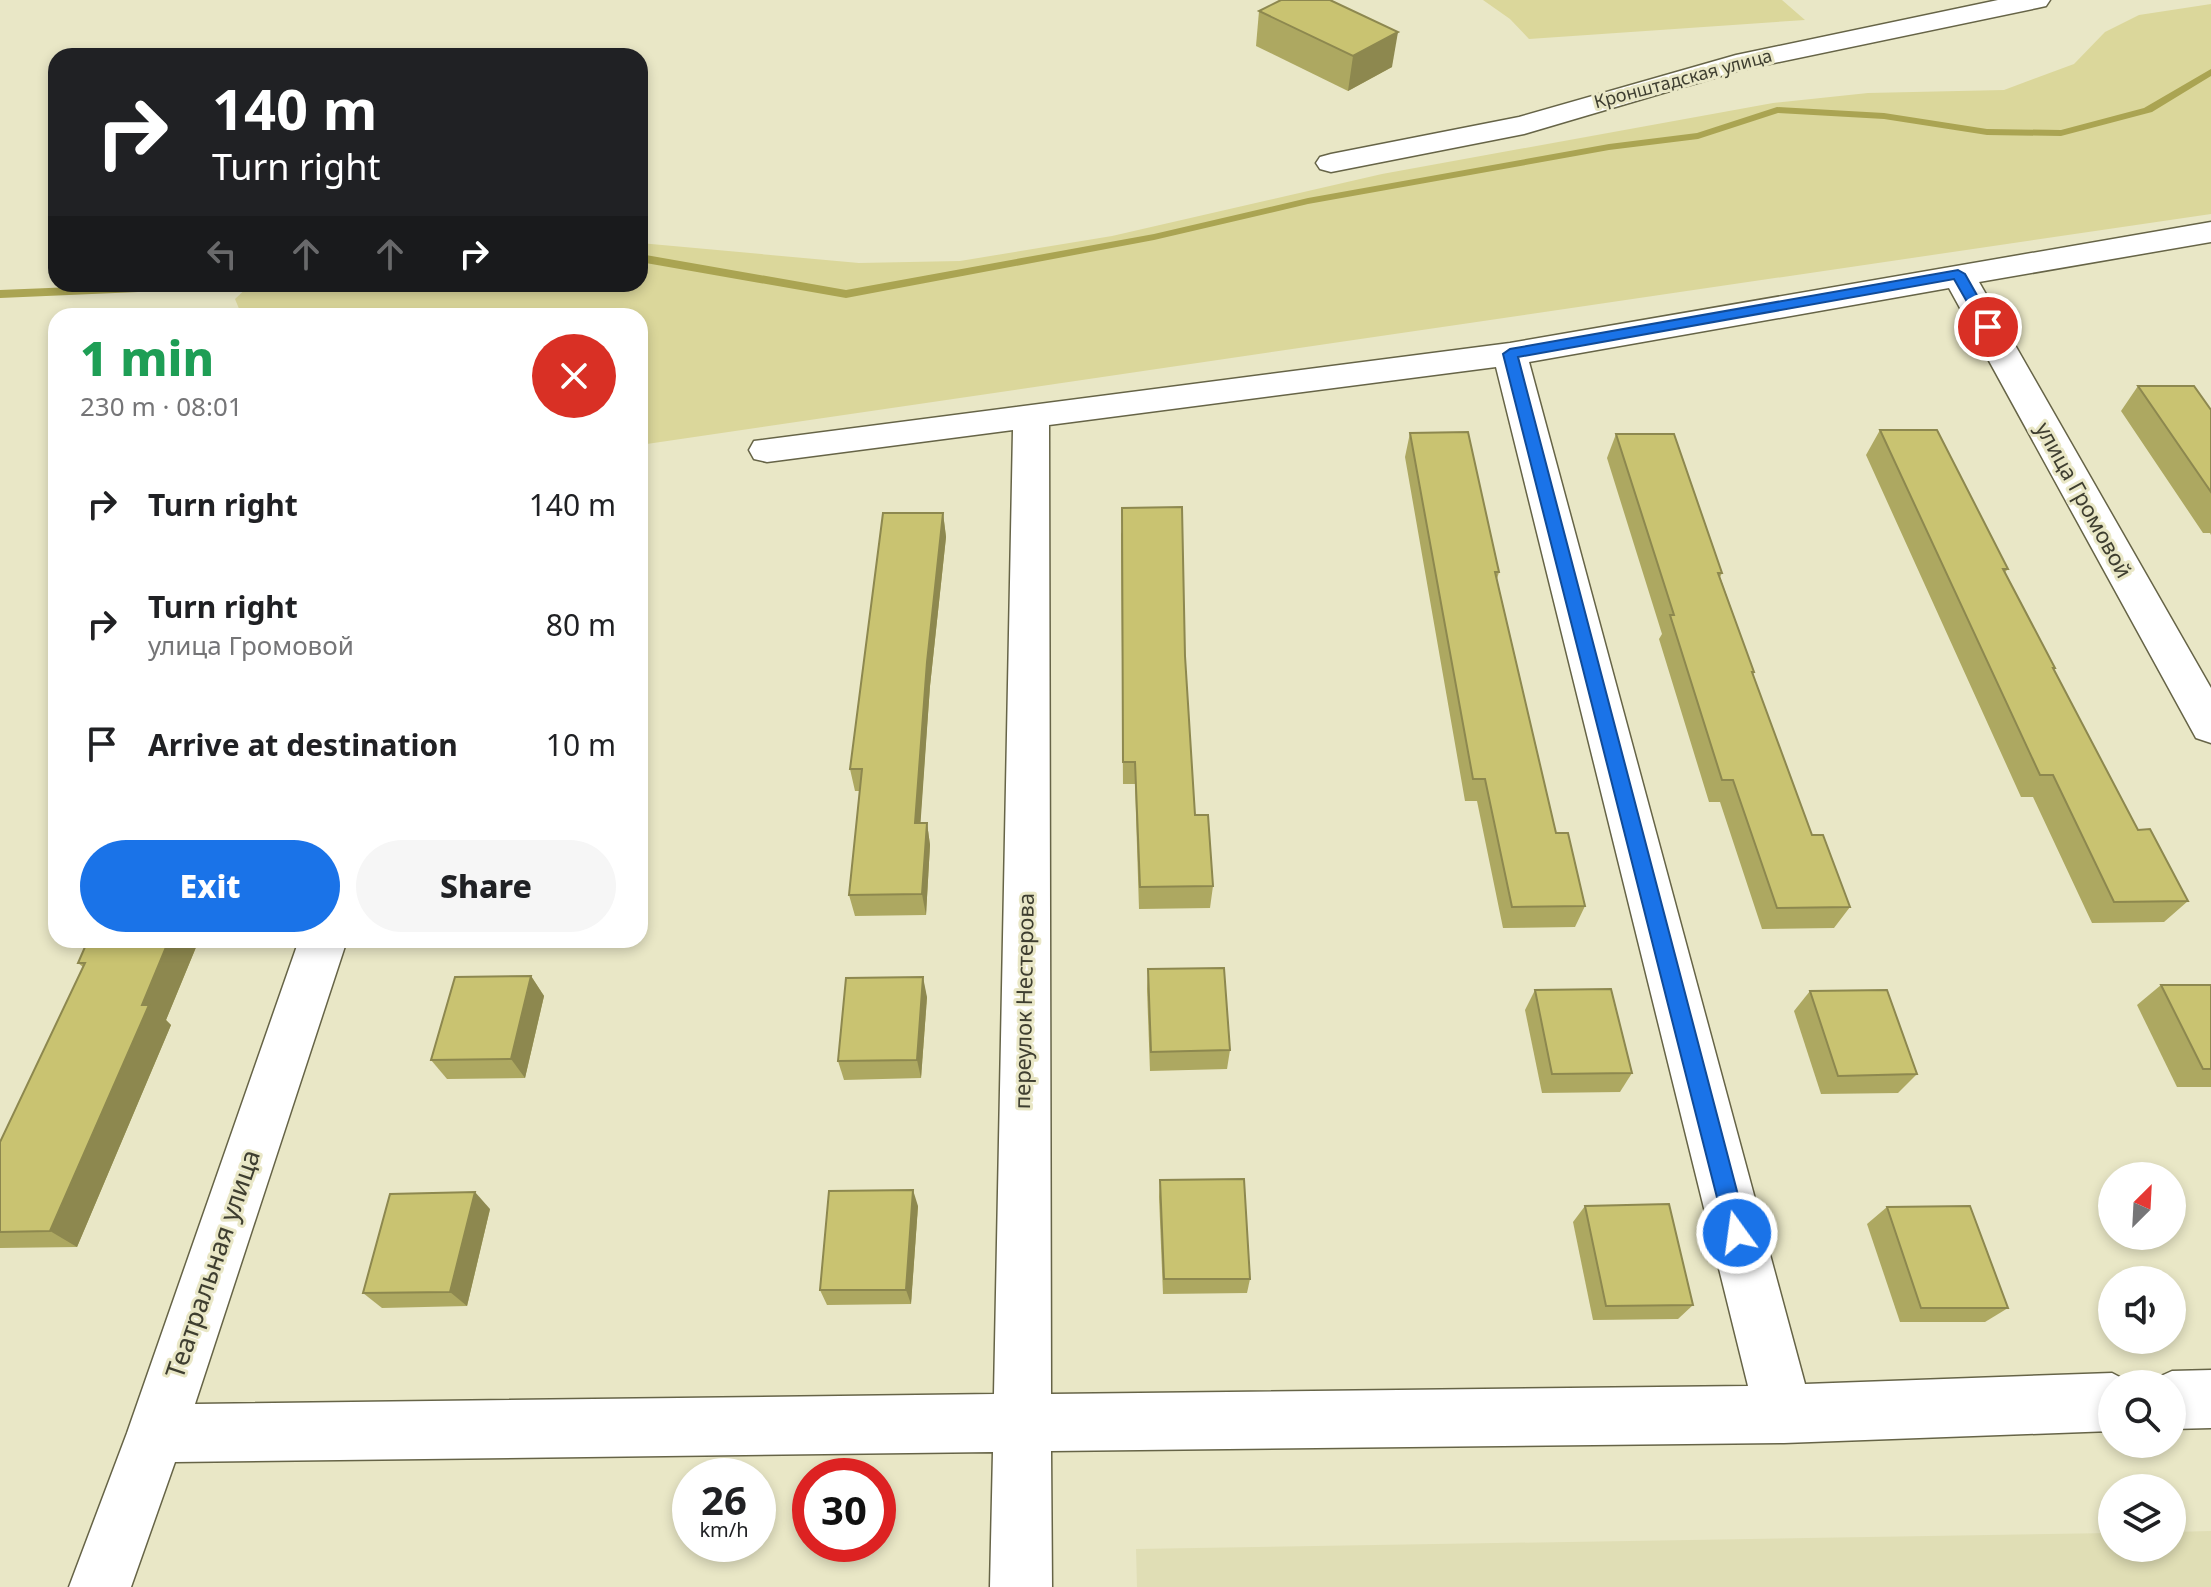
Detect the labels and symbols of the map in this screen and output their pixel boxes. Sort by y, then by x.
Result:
street label: Кронштадская улица [1591,43,1774,113]
pin [1954,293,2022,361]
street label: улица Громовой [2030,416,2140,583]
street label: переулок Нестерова [1006,893,1040,1109]
street label: Театральная улица [156,1145,268,1383]
north arrow [2098,1162,2186,1250]
position arrow [1695,1191,1779,1275]
speed limit sign: 30 [792,1458,896,1562]

